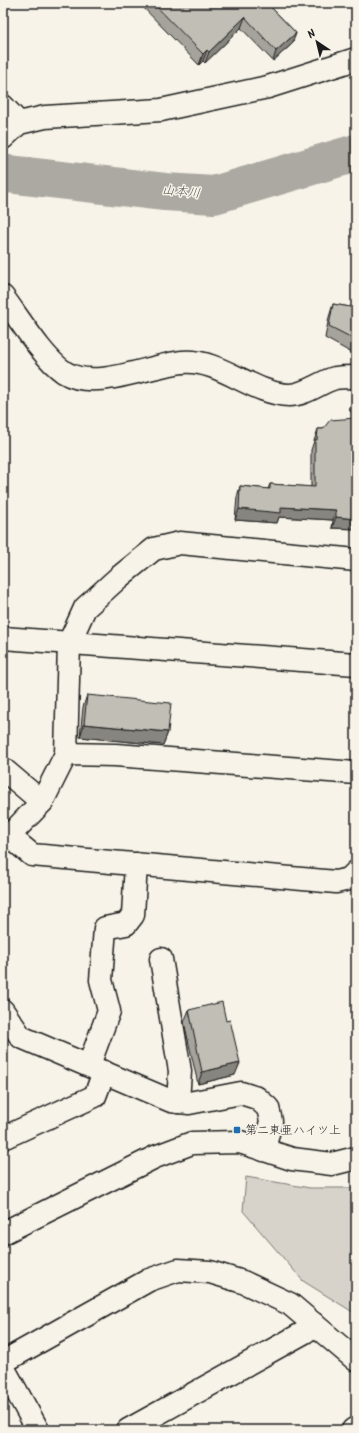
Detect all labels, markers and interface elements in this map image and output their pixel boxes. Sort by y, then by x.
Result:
north arrow [297,22,337,62]
text: N [304,25,320,44]
water label: 山本川 [161,180,201,204]
place label: 第二東亜ハイツ上 [245,1121,341,1140]
marker: 第二東亜ハイツ上 [232,1125,242,1135]

